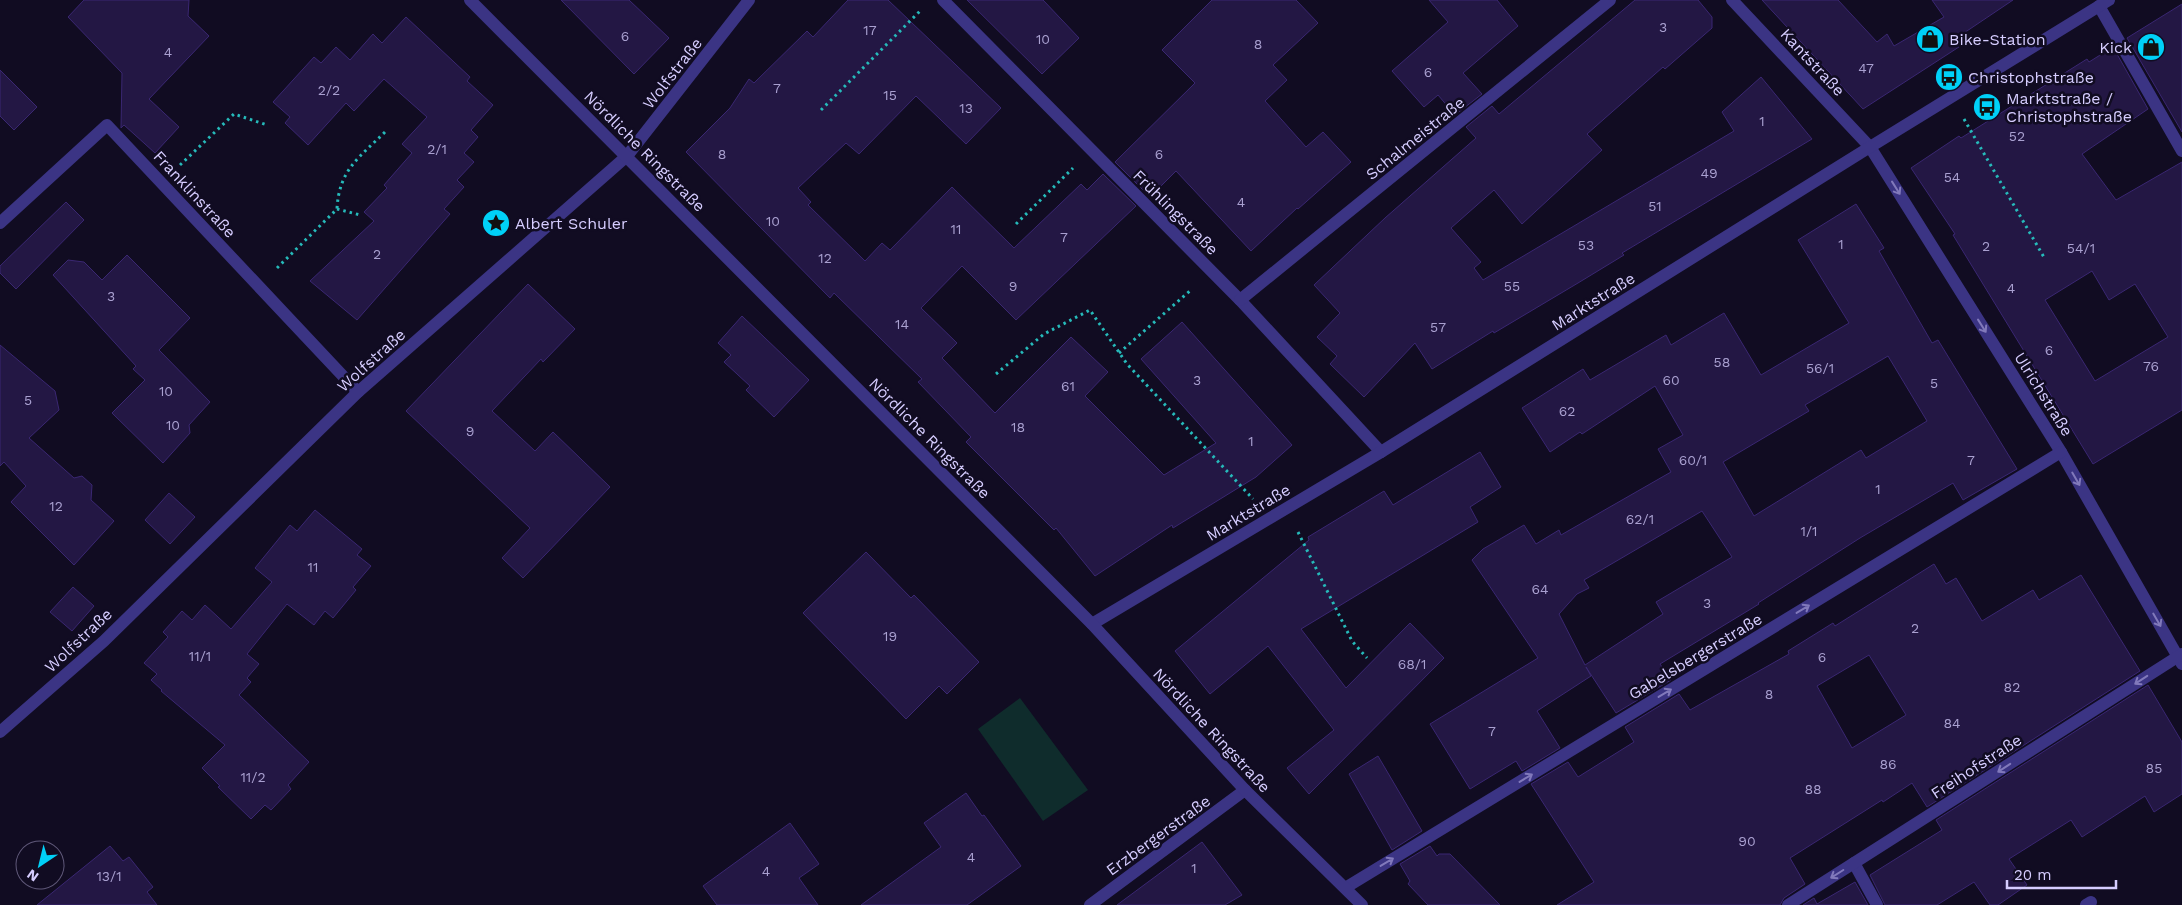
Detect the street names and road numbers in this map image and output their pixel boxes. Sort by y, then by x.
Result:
street label: Kantstraße [1777,25,1849,100]
street label: Wolfstraße [639,34,706,113]
street label: Nördliche Ringstraße [580,87,709,216]
street label: Schalmeistraße [1362,93,1468,184]
street label: Franklinstraße [149,147,240,242]
street label: Frühlingstraße [1129,166,1222,259]
street label: Marktstraße [1548,268,1638,335]
street label: Wolfstraße [333,325,409,396]
street label: Ulrichstraße [2010,349,2077,440]
street label: Nördliche Ringstraße [865,374,994,503]
street label: Marktstraße [1203,480,1294,545]
street label: Wolfstraße [41,604,116,676]
street label: Gabelsbergerstraße [1625,609,1765,704]
street label: Nördliche Ringstraße [1149,664,1274,796]
street label: Freihofstraße [1927,730,2025,803]
street label: Erzbergerstraße [1102,791,1214,880]

